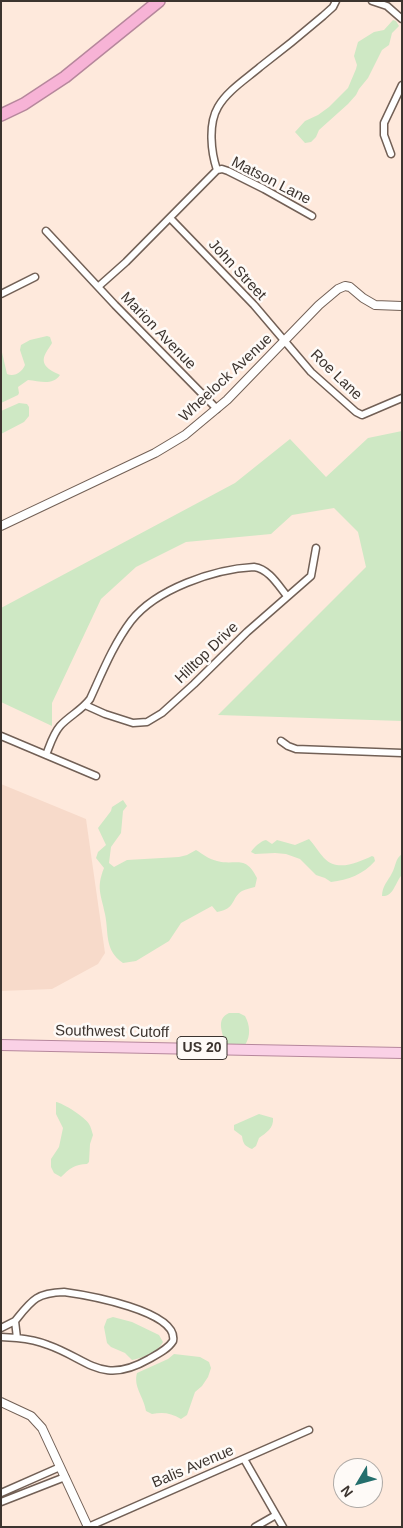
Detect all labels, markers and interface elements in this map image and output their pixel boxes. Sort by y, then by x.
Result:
street label: Matson Lane [228,153,314,209]
street label: John Street [204,236,270,304]
street label: Marion Avenue [117,289,199,373]
street label: Wheelock Avenue [176,330,276,426]
street label: Roe Lane [306,346,366,404]
street label: Hilltop Drive [172,618,242,688]
street label: Southwest Cutoff [55,1022,169,1042]
road number: US 20 [177,1036,227,1060]
street label: Balis Avenue [149,1442,237,1492]
north arrow [333,1458,383,1508]
text: N [337,1483,356,1500]

